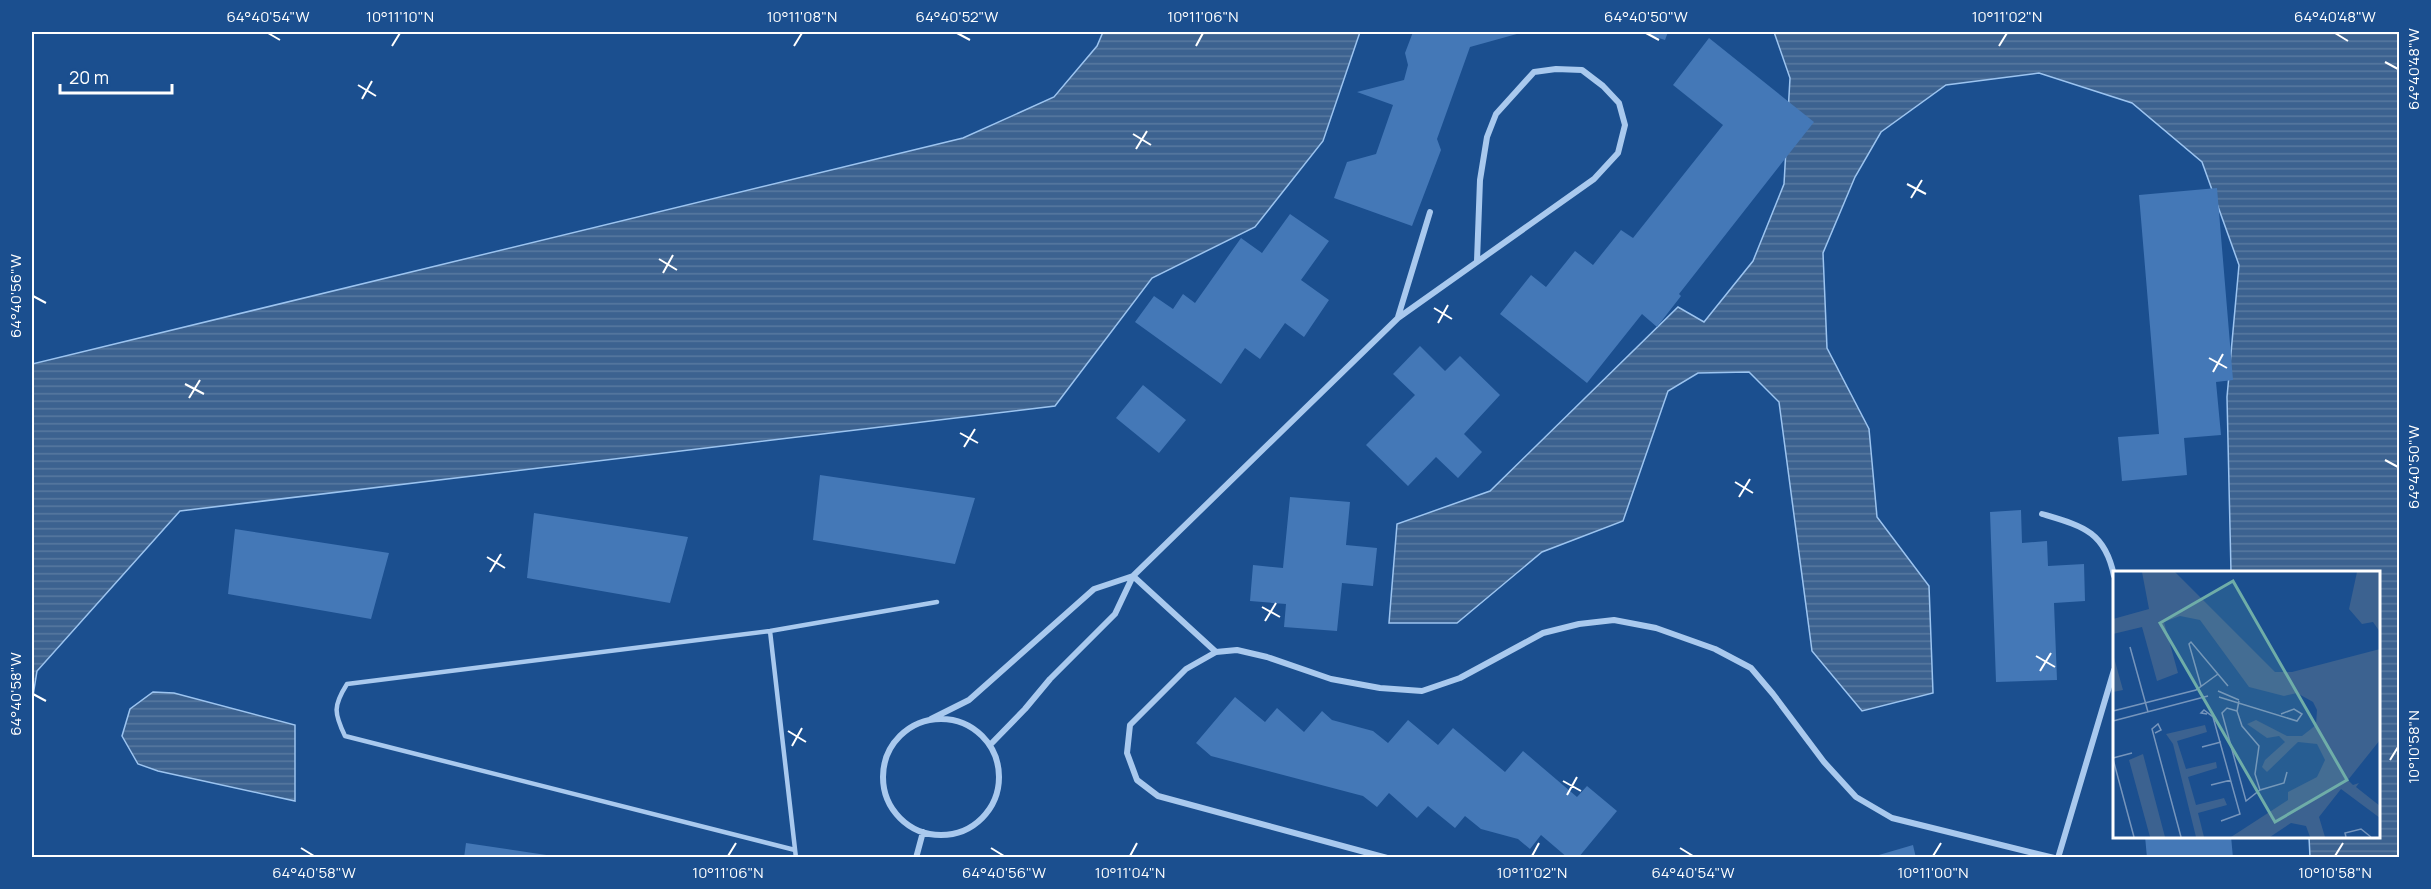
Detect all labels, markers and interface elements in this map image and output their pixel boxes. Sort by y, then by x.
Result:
text: 64°40'54"W [226,6,310,27]
text: 10°11'10"N [366,6,434,27]
text: 10°11'08"N [767,6,837,27]
text: 64°40'52"W [916,6,998,27]
text: 10°11'06"N [1167,6,1239,27]
text: 64°40'50"W [1604,6,1688,27]
text: 10°11'02"N [1972,6,2042,27]
text: 64°40'48"W [2294,6,2376,27]
text: 64°40'48"W [2403,28,2424,110]
scale bar [60,57,172,95]
text: 20 m [69,65,109,89]
text: 64°40'56"W [5,254,26,338]
text: 64°40'50"W [2403,425,2424,509]
inset map [2113,571,2380,838]
text: 64°40'58"W [5,652,26,736]
text: 10°10'58"N [2403,710,2424,784]
text: 64°40'58"W [272,862,356,883]
text: 10°11'06"N [692,862,764,883]
text: 64°40'56"W [962,862,1046,883]
text: 10°11'04"N [1095,862,1165,883]
text: 10°11'02"N [1497,862,1567,883]
text: 64°40'54"W [1651,862,1735,883]
text: 10°11'00"N [1897,862,1969,883]
text: 10°10'58"N [2298,862,2372,883]

